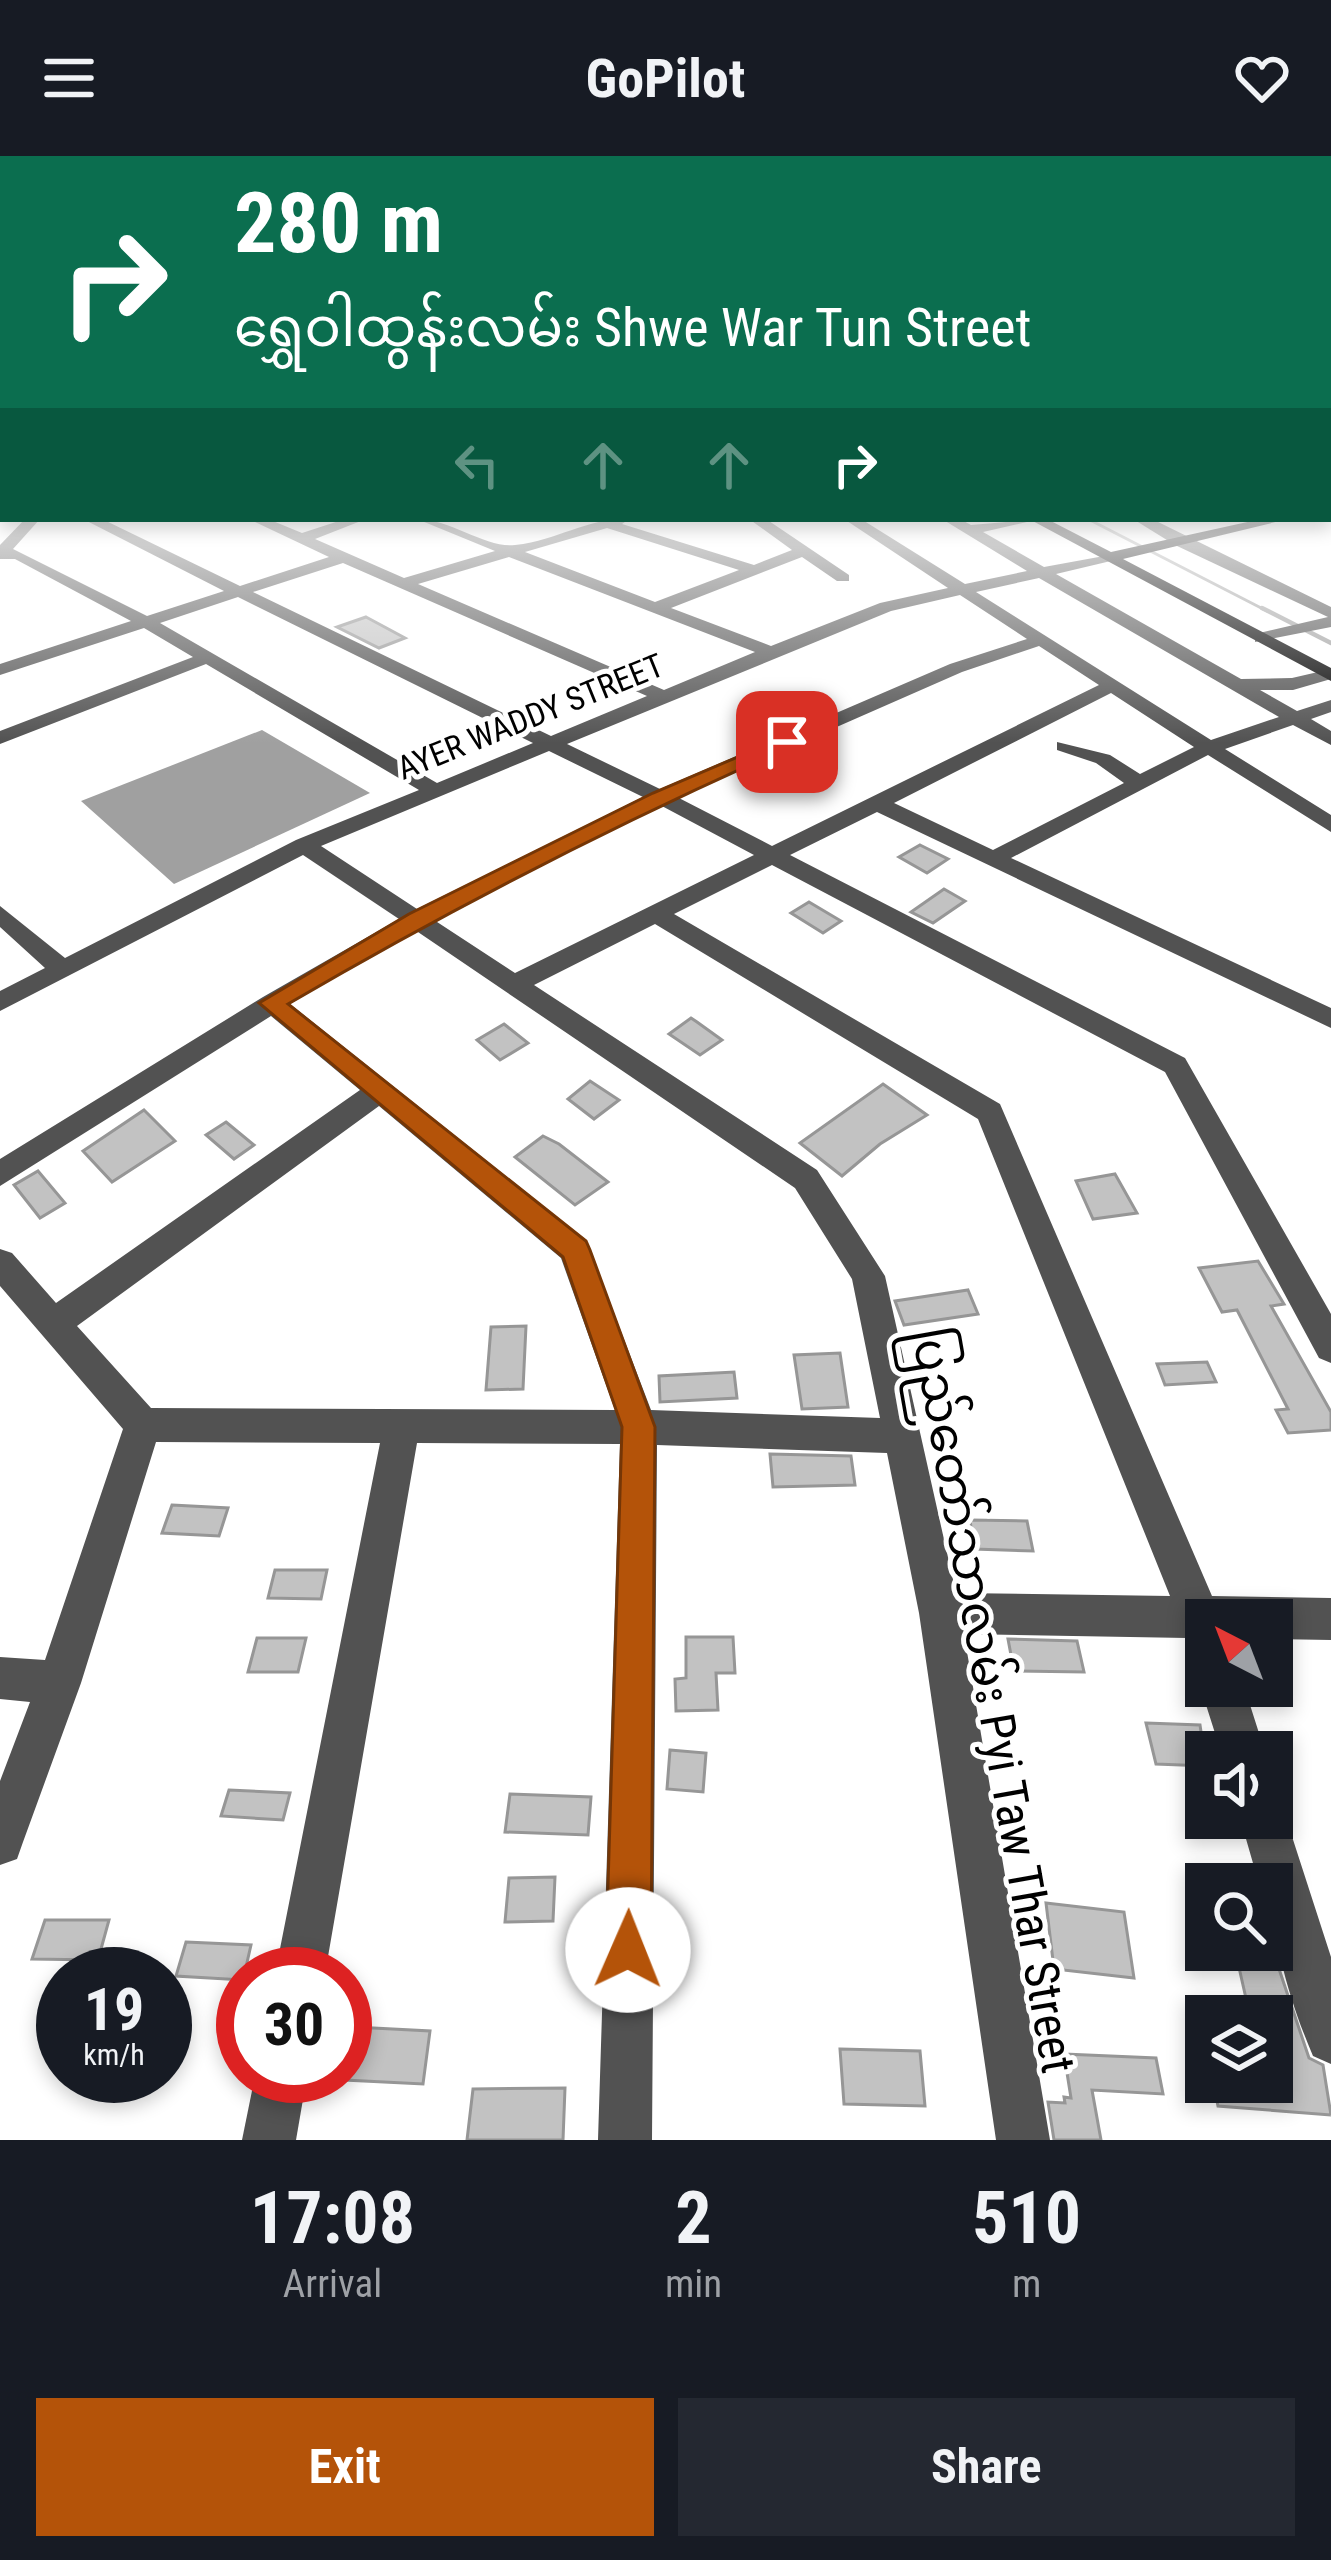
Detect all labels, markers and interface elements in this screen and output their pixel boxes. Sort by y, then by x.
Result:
icon: menu [36,45,102,111]
icon: heart [1229,45,1295,111]
text: GoPilot [586,47,745,110]
text: 280 m [234,174,443,273]
icon: right [36,204,192,360]
text: ရွှေဝါထွန်းလမ်း Shwe War Tun Street [234,296,1032,359]
icon: left [444,432,510,498]
icon: ahead [570,432,636,498]
icon: ahead [696,432,762,498]
icon: right [822,432,888,498]
street label: AYER WADDY STREET [391,645,669,788]
pin [736,691,838,793]
icon: arrive [754,709,820,775]
street label: ပြည်တော်သာလမ်း Pyi Taw Thar Street [890,1322,1091,2079]
north arrow [1185,1599,1293,1707]
map controls [1185,1599,1293,2103]
button: sound [1185,1731,1293,1839]
button: search [1185,1863,1293,1971]
position arrow [565,1887,691,2013]
speed limit sign: 30 [216,1947,372,2103]
text: 19 [84,1974,144,2045]
button: layers [1185,1995,1293,2103]
text: km/h [83,2037,145,2072]
text: 17:08 [250,2176,415,2261]
text: 2 [675,2176,712,2261]
text: 510 [972,2176,1081,2261]
text: Arrival [283,2261,382,2307]
text: min [665,2261,722,2307]
text: m [1012,2261,1041,2307]
button: Exit [36,2398,654,2536]
button: Share [678,2398,1295,2536]

